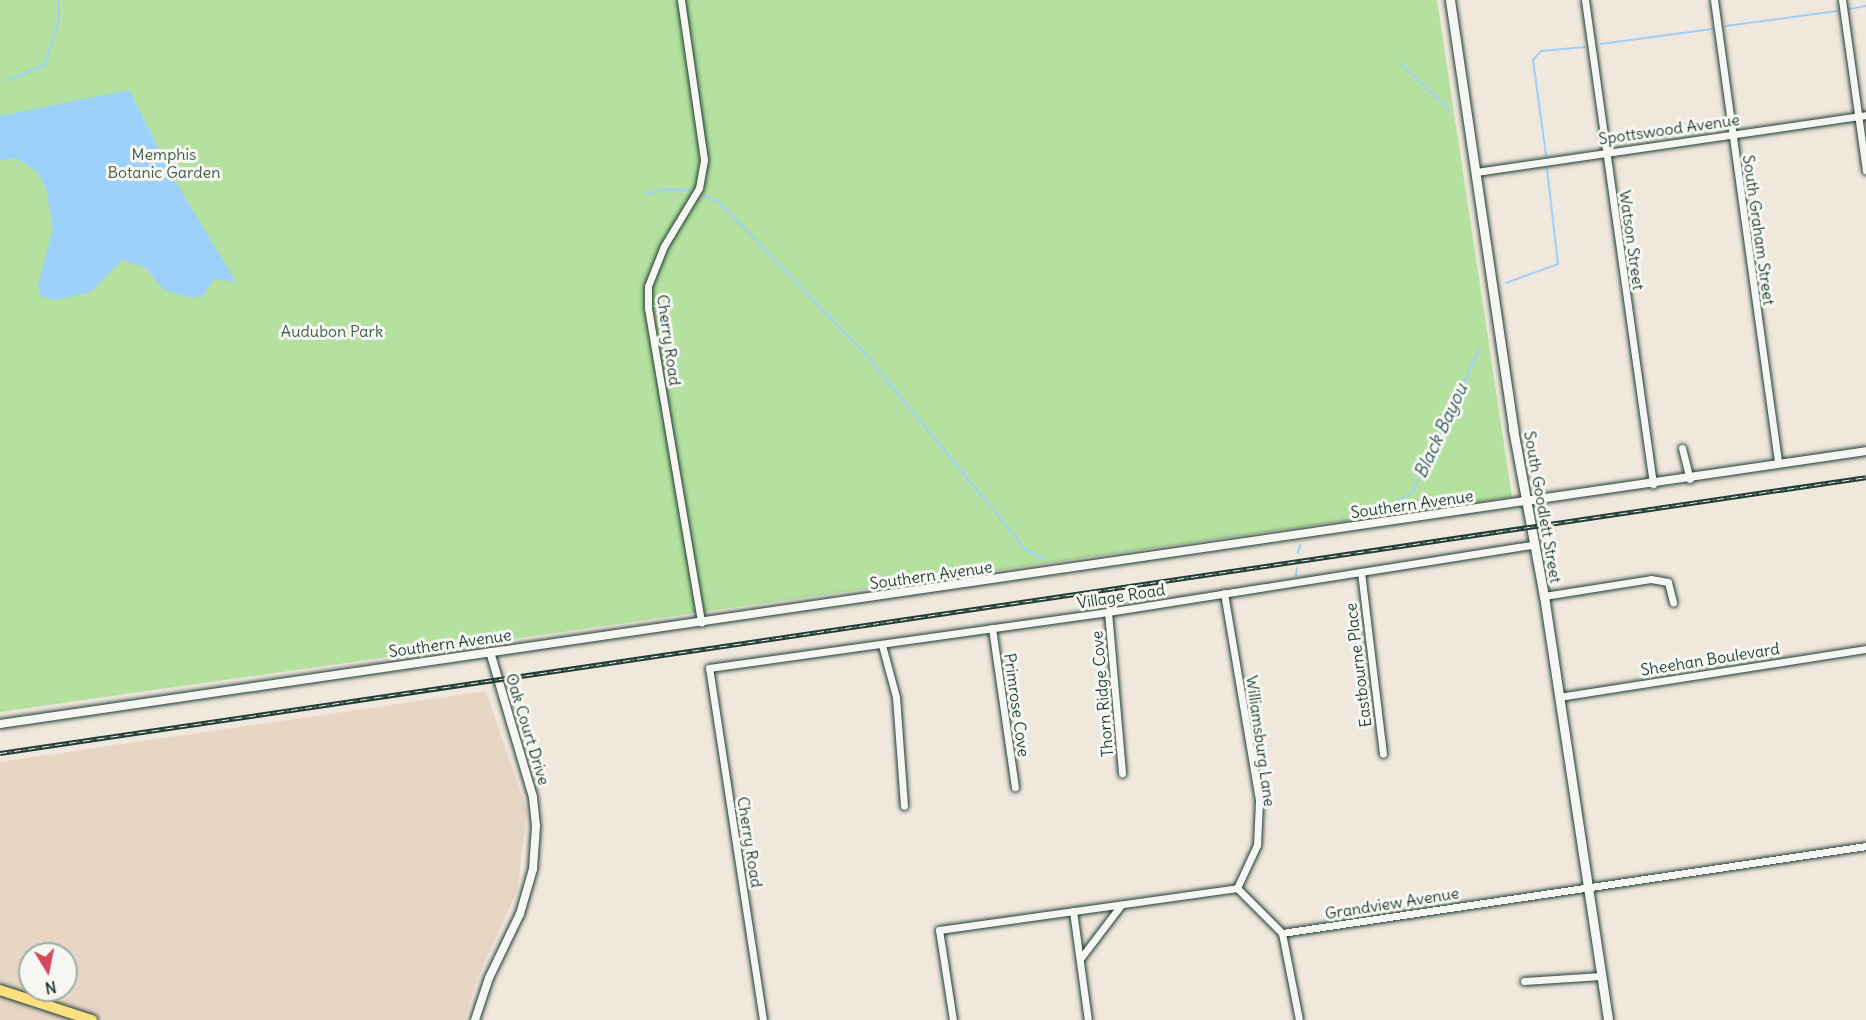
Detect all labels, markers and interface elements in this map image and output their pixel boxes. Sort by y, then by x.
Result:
street label: Spottswood Avenue [1597,110,1741,148]
park label: Memphis Botanic Garden [108,144,220,182]
street label: South Graham Street [1739,154,1779,306]
street label: Watson Street [1615,189,1649,291]
street label: Cherry Road [653,293,685,387]
park label: Audubon Park [281,321,383,341]
water label: Black Bayou [1410,380,1472,482]
street label: South Goodlett Street [1520,429,1566,585]
street label: Southern Avenue [1349,486,1475,522]
street label: Southern Avenue [868,557,994,593]
street label: Village Road [1076,580,1166,612]
street label: Eastbourne Place [1341,602,1375,728]
street label: Southern Avenue [387,625,513,661]
street label: Thorn Ridge Cove [1087,630,1117,758]
street label: Sheehan Boulevard [1639,639,1781,679]
street label: Primrose Cove [1000,652,1034,758]
street label: Oak Court Drive [502,671,554,787]
street label: Williamsburg Lane [1242,674,1280,808]
street label: Cherry Road [733,795,767,889]
street label: Grandview Avenue [1323,883,1461,923]
north arrow [18,942,78,1002]
text: N [44,977,58,999]

